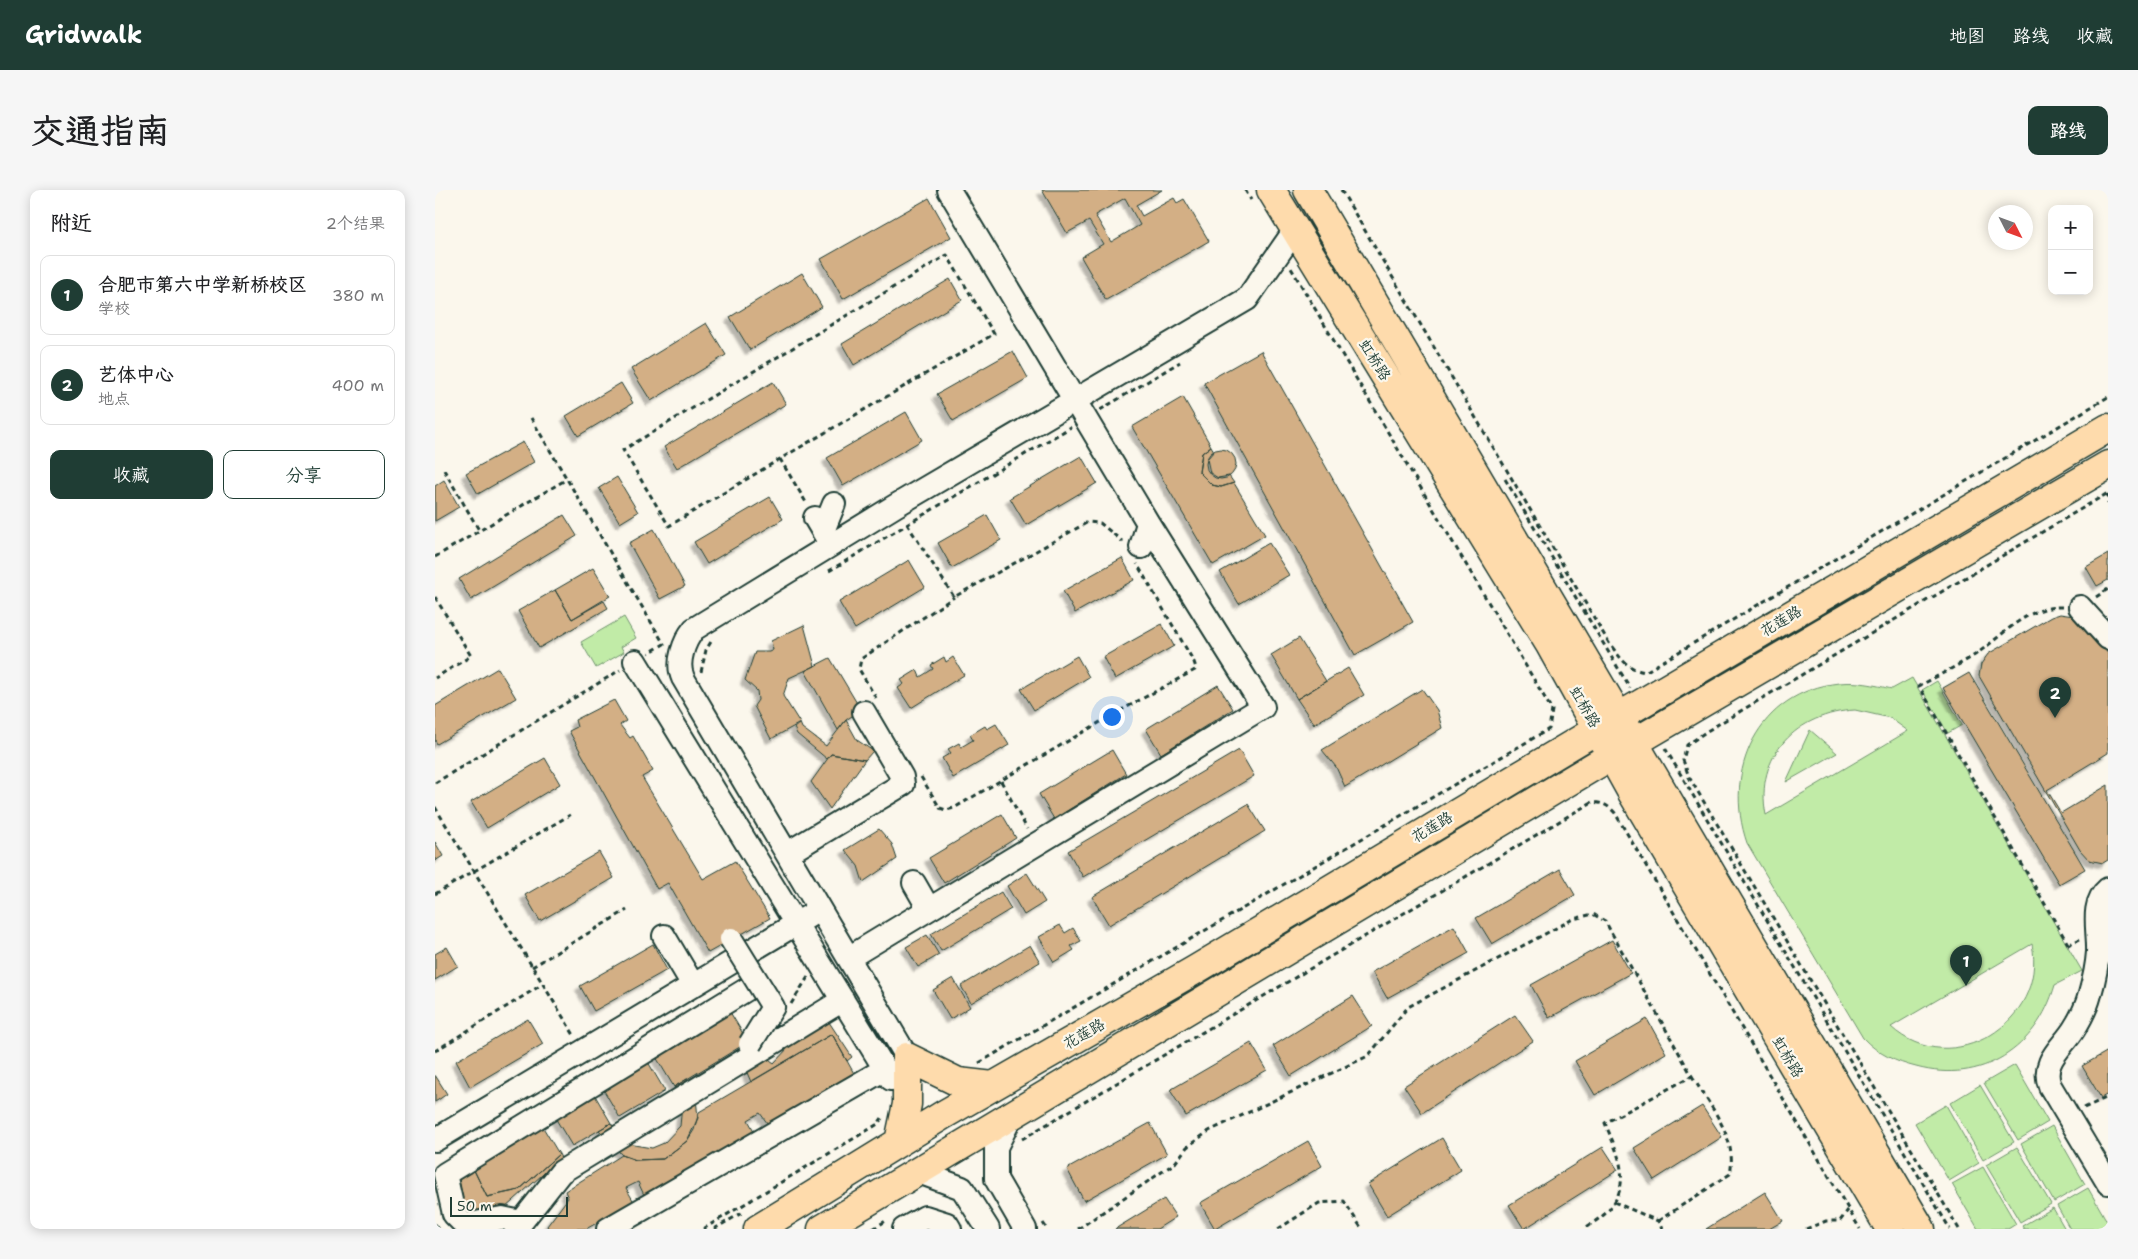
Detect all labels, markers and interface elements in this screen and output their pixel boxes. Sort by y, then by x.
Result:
text: Gridwalk [25,19,142,51]
text: 地图 [1949,24,1985,48]
text: 路线 [2013,24,2049,48]
text: 收藏 [2077,24,2113,48]
button: 路线 [2028,106,2108,155]
text: 交通指南 [30,107,170,154]
north arrow [1988,205,2033,250]
map controls [2048,205,2093,295]
button: + [2048,205,2093,250]
text: 附近 [50,209,92,237]
text: 2个结果 [326,213,385,234]
button: − [2048,250,2093,295]
text: 合肥市第六中学新桥校区 [98,272,307,297]
text: 1 [63,285,71,306]
text: 380 m [332,285,384,306]
text: 学校 [98,298,130,319]
street label: 虹桥路 [1355,336,1395,384]
text: 艺体中心 [98,362,174,387]
text: 2 [61,375,73,396]
text: 400 m [331,375,384,396]
text: 地点 [98,388,130,409]
button: 收藏 [50,450,213,499]
button: 分享 [223,450,385,499]
street label: 花莲路 [1757,601,1805,641]
pin: 2 [2039,677,2071,718]
street label: 虹桥路 [1565,683,1605,731]
your location [1099,704,1125,730]
street label: 花莲路 [1408,807,1456,847]
pin: 1 [1950,945,1982,986]
street label: 花莲路 [1060,1014,1108,1054]
street label: 虹桥路 [1768,1033,1808,1081]
scale bar [450,1194,567,1217]
text: 50 m [457,1197,492,1215]

